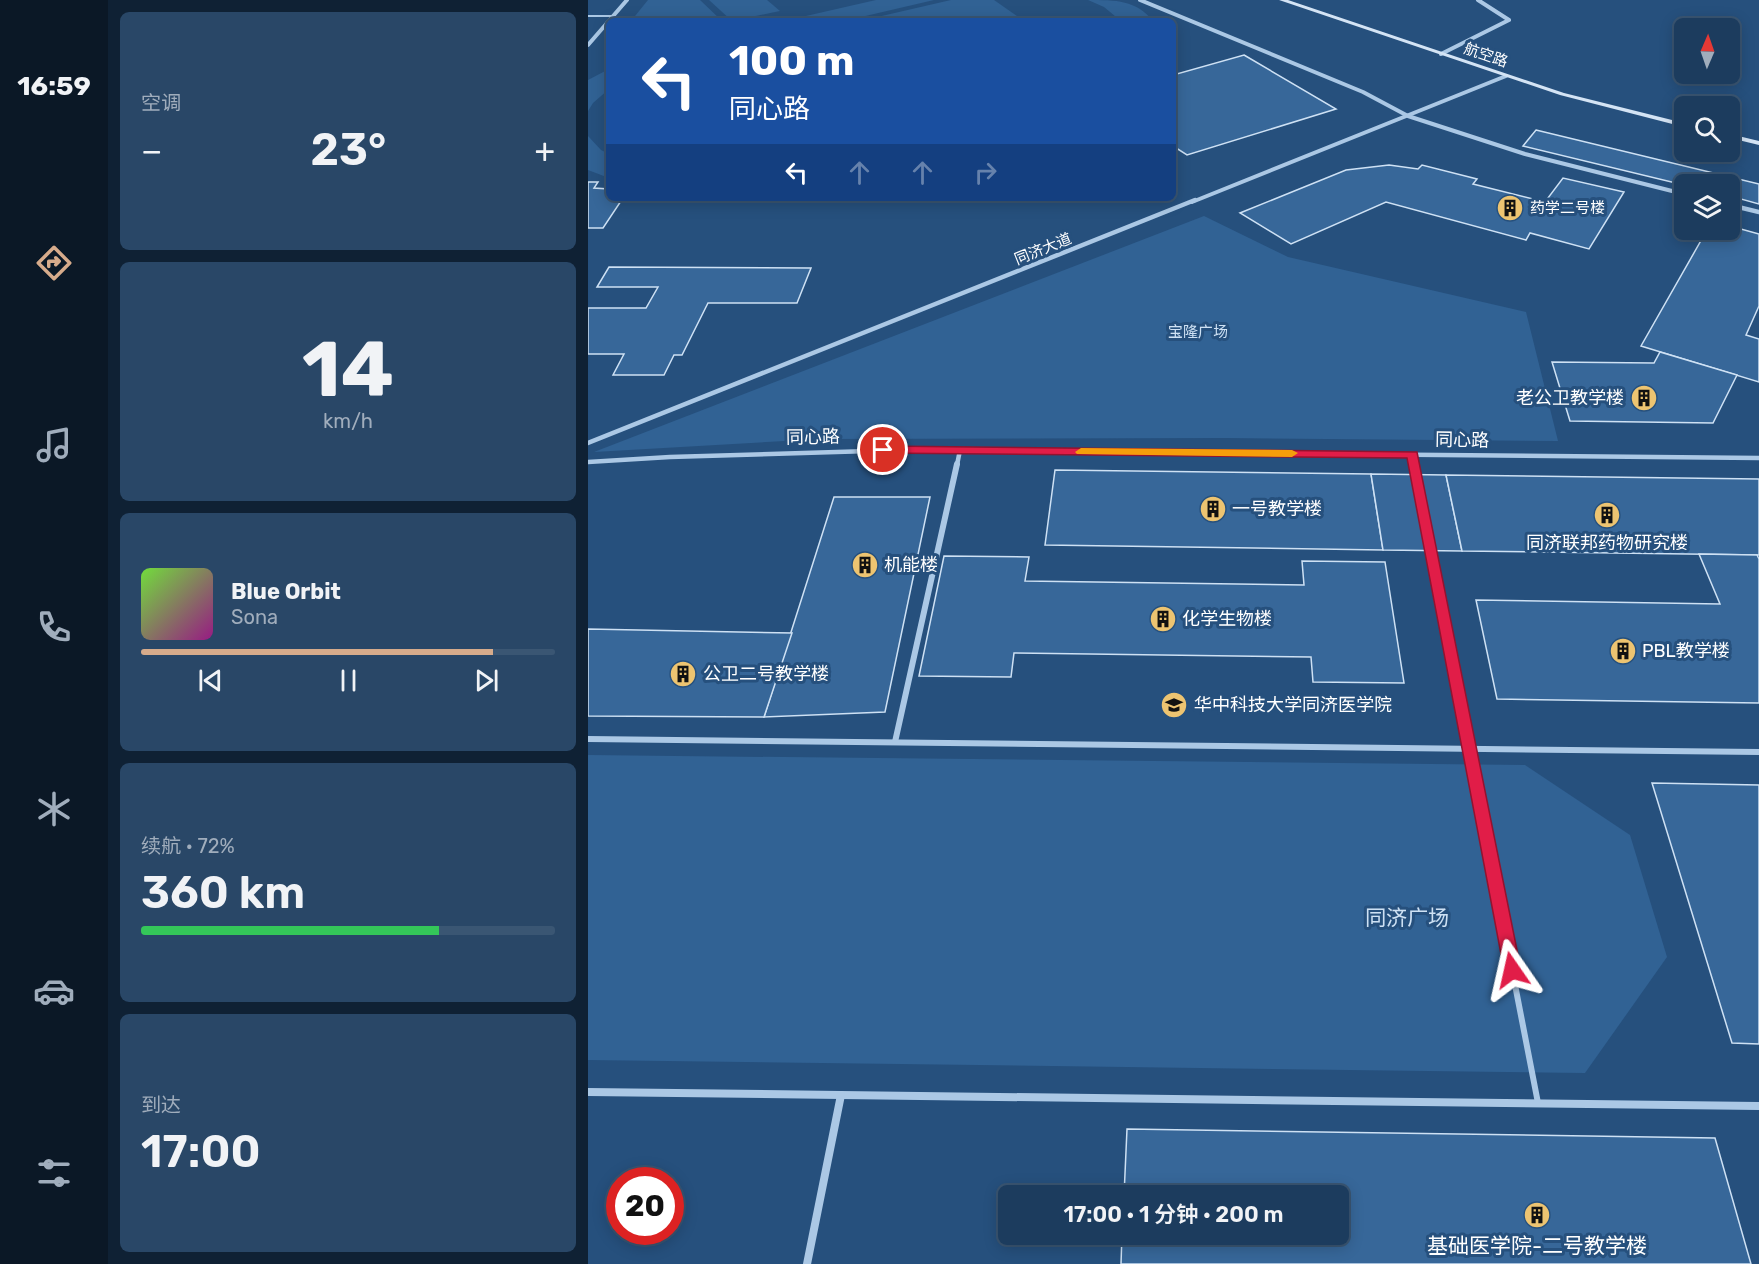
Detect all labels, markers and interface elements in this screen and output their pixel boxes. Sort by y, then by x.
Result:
north arrow [1674,18,1740,84]
map controls [1674,18,1740,240]
text: 100 m [729,36,854,86]
street label: 航空路 [1462,39,1510,71]
icon: left [630,42,708,120]
text: 16:59 [17,70,91,102]
text: 空调 [141,91,181,115]
text: 同心路 [729,93,810,125]
button: search [1674,96,1740,162]
text: 23° [311,123,386,176]
text: − [141,131,162,170]
text: + [534,131,555,170]
icon: left [780,156,813,189]
icon: ahead [843,156,876,189]
icon: ahead [906,156,939,189]
icon: right [969,156,1002,189]
button: layers [1674,174,1740,240]
building icon: 药学二号楼 [1495,193,1525,223]
place label: 药学二号楼 [1530,199,1605,217]
street label: 同济大道 [1012,229,1074,269]
icon: directions [33,242,75,284]
text: 14 [302,323,394,416]
park label: 宝隆广场 [1168,323,1228,341]
building icon: 老公卫教学楼 [1629,383,1659,413]
place label: 老公卫教学楼 [1516,387,1624,409]
text: km/h [323,409,373,433]
icon: music [33,424,75,466]
pin [857,424,908,475]
street label: 同心路 [786,426,840,448]
street label: 同心路 [1435,429,1489,451]
icon: arrive [866,433,899,466]
building icon: 一号教学楼 [1198,494,1228,524]
place label: 一号教学楼 [1232,498,1322,520]
building icon: 同济联邦药物研究楼 [1592,500,1622,530]
place label: 同济联邦药物研究楼 [1526,532,1688,554]
building icon: 机能楼 [850,550,880,580]
place label: 机能楼 [884,554,938,576]
text: Blue Orbit [231,578,341,605]
building icon: 化学生物楼 [1148,604,1178,634]
text: Sona [231,605,278,629]
icon: phone [33,606,75,648]
place label: 化学生物楼 [1182,608,1272,630]
building icon: PBL教学楼 [1608,636,1638,666]
place label: PBL教学楼 [1642,640,1730,662]
building icon: 公卫二号教学楼 [668,659,698,689]
place label: 公卫二号教学楼 [703,663,829,685]
icon: previous [194,664,227,697]
icon: pause [332,664,365,697]
icon: next [470,664,503,697]
school or university icon: 华中科技大学同济医学院 [1159,690,1189,720]
place label: 华中科技大学同济医学院 [1194,694,1392,716]
icon: climate [33,788,75,830]
text: 续航 · 72% [141,834,235,858]
text: 360 km [141,866,305,919]
park label: 同济广场 [1365,905,1449,930]
position arrow [1480,938,1544,1002]
icon: car [33,970,75,1012]
text: 到达 [141,1093,181,1117]
text: 17:00 [141,1125,261,1178]
icon: filters [33,1152,75,1194]
speed limit sign: 20 [606,1167,684,1245]
building icon: 基础医学院-二号教学楼 [1522,1200,1552,1230]
text: 17:00 · 1 分钟 · 200 m [1063,1201,1284,1228]
place label: 基础医学院-二号教学楼 [1427,1233,1647,1258]

